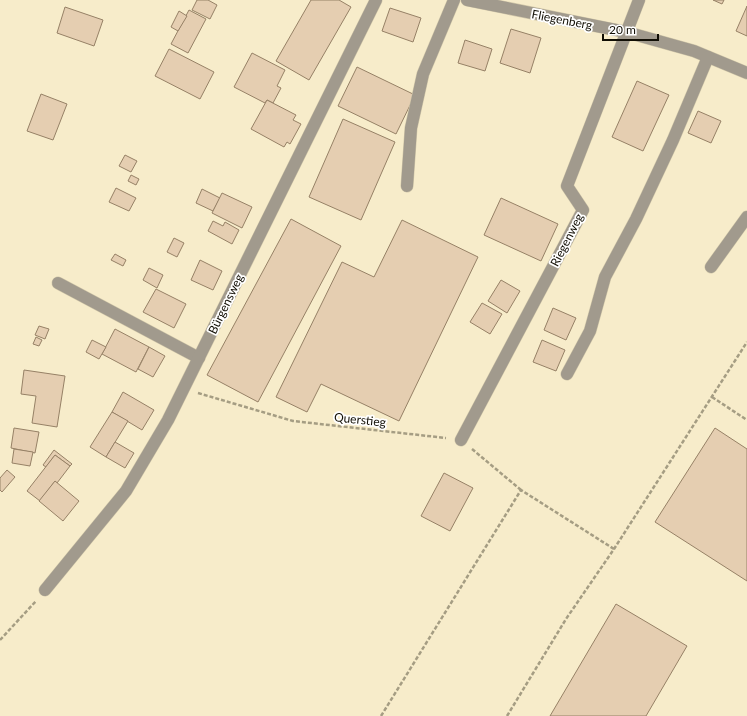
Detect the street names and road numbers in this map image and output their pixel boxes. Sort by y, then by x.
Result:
street label: Fliegenberg [531,6,594,33]
street label: Riegenweg [547,211,586,269]
street label: Bürgensweg [205,271,247,336]
street label: Querstieg [333,409,387,430]

